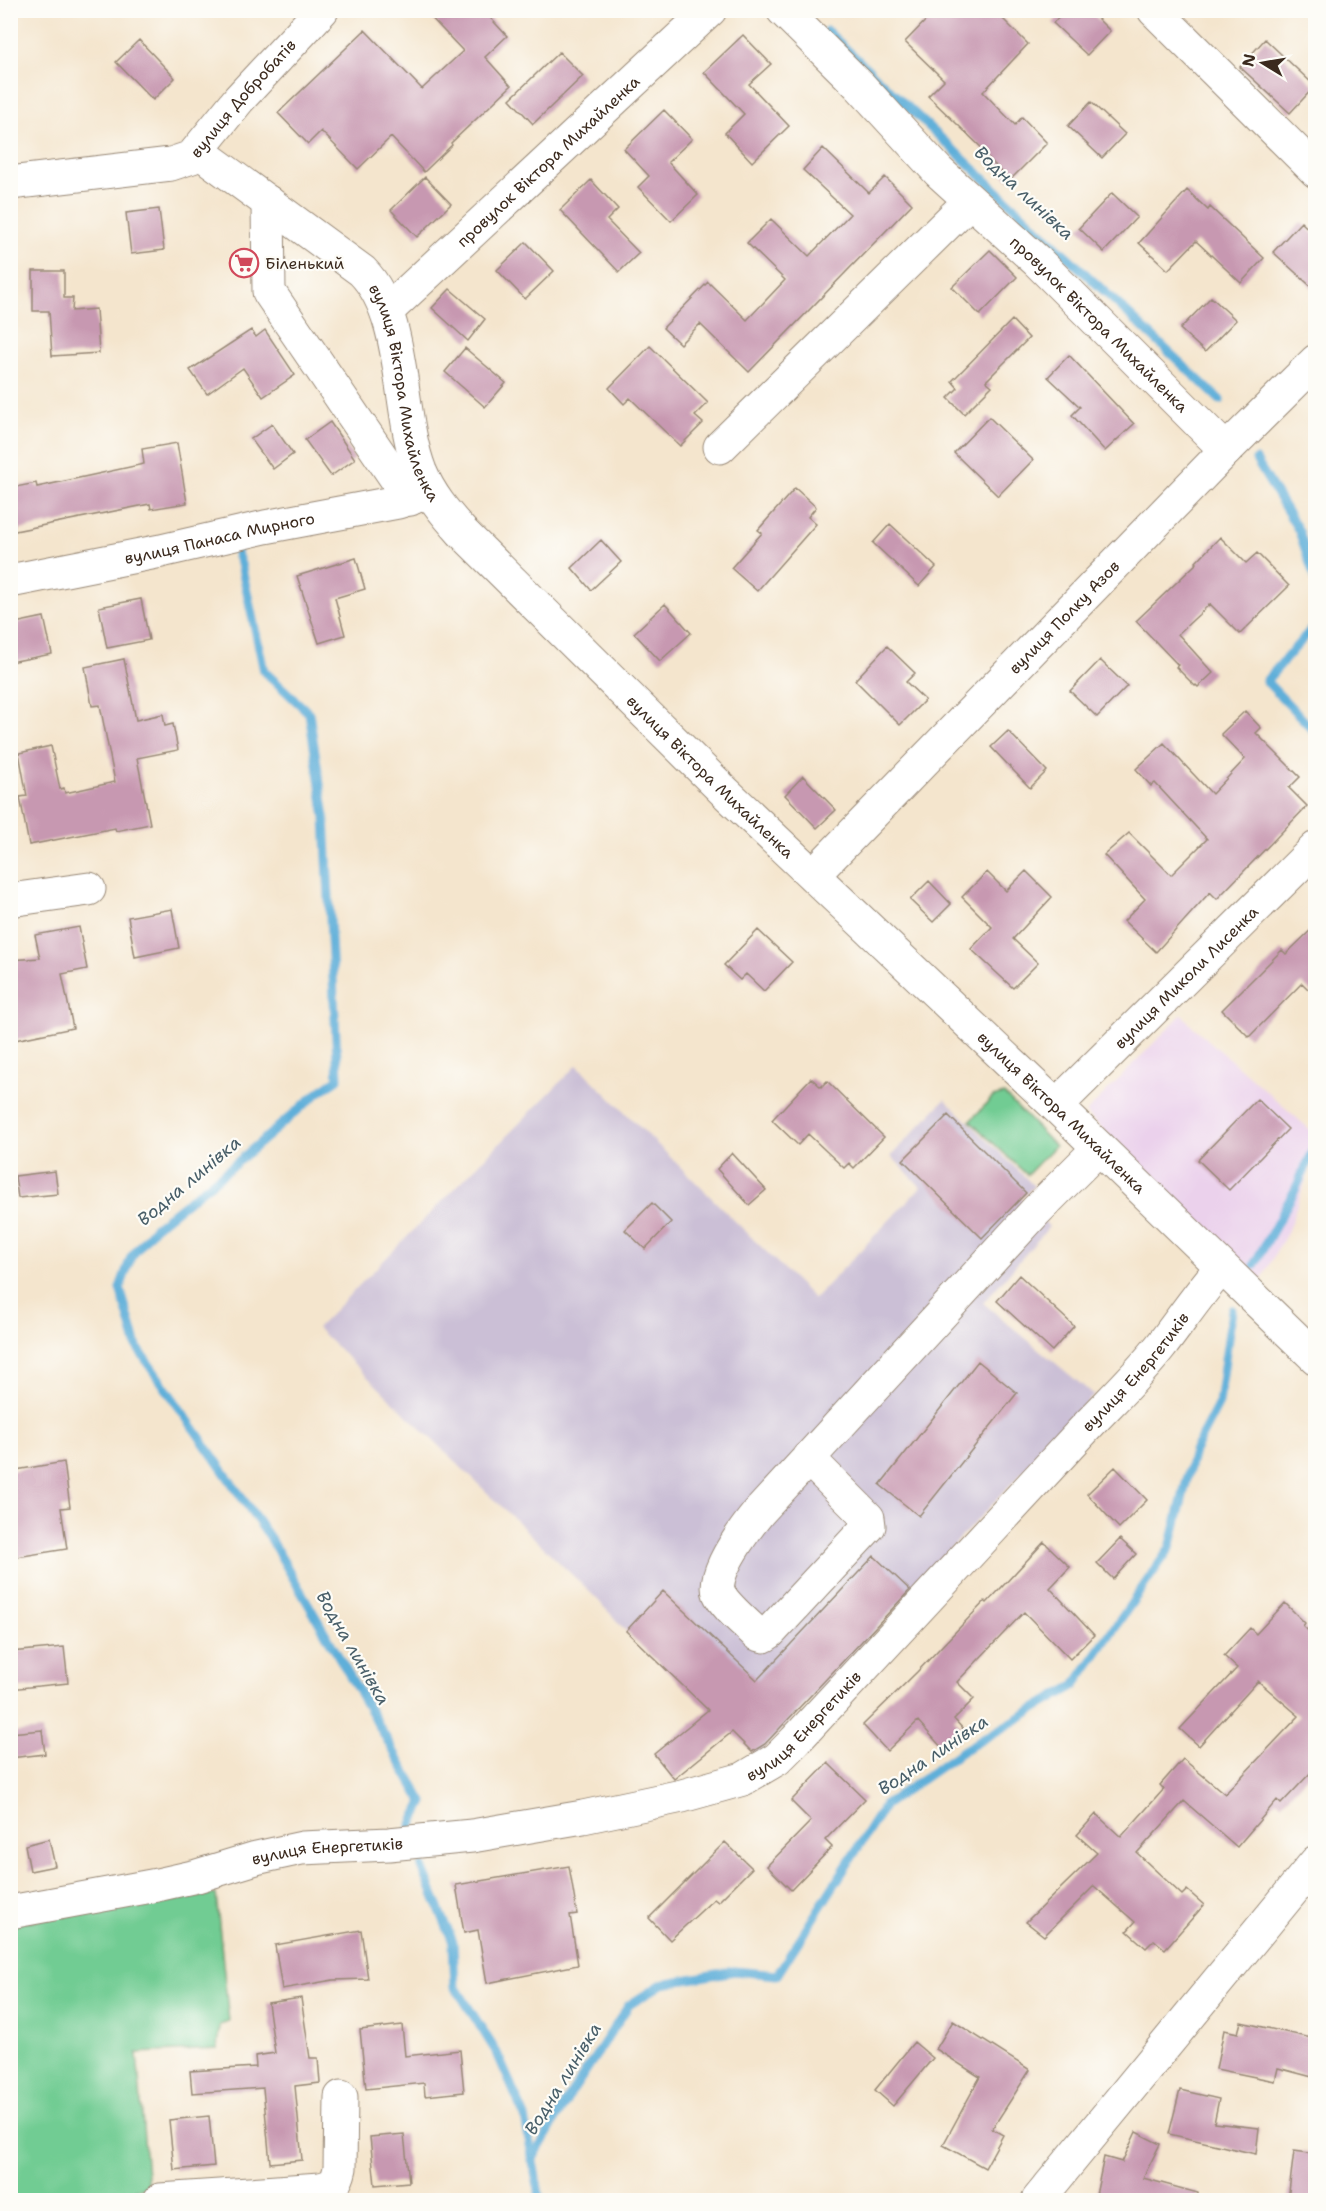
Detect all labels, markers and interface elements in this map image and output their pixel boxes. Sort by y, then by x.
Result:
north arrow [1233,33,1293,93]
street label: вулиця Добробатів [186,35,301,162]
text: N [1237,52,1260,68]
street label: провулок Віктора Михайленка [452,71,644,252]
water label: Водна линівка [969,141,1079,245]
street label: провулок Віктора Михайленка [1005,232,1193,417]
supermarket icon: Біленький [228,247,260,279]
place label: Біленький [265,253,344,274]
street label: вулиця Віктора Михайленка [364,280,444,506]
street label: вулиця Панаса Мирного [123,508,317,569]
street label: вулиця Полку Азов [1004,556,1124,679]
street label: вулиця Віктора Михайленка [622,691,798,863]
street label: вулиця Миколи Лисенка [1110,901,1263,1054]
street label: вулиця Віктора Михайленка [973,1027,1150,1198]
water label: Водна линівка [132,1131,246,1231]
street label: вулиця Енергетиків [1077,1308,1194,1436]
water label: Водна линівка [311,1586,395,1710]
street label: вулиця Енергетиків [742,1666,866,1786]
water label: Водна линівка [873,1709,993,1801]
street label: вулиця Енергетиків [249,1833,404,1870]
water label: Водна линівка [519,2018,607,2140]

